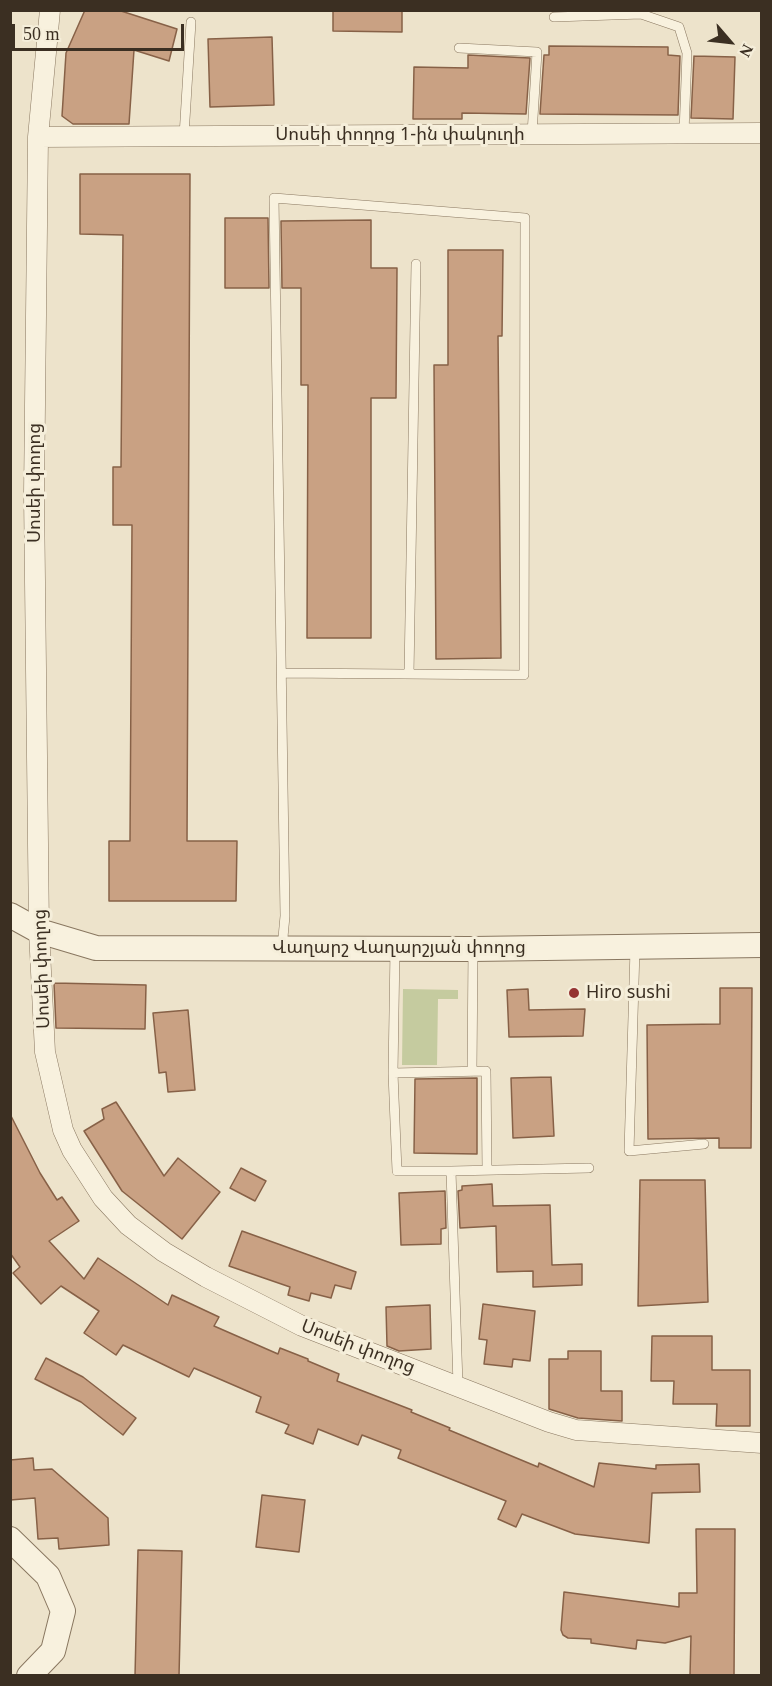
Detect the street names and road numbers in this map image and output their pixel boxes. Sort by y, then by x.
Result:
street label: Սոսեի փողոց 1-ին փակուղի [275,124,525,146]
street label: Սոսեի փողոց [24,423,46,543]
street label: Սոսեի փողոց [29,909,55,1029]
street label: Վաղարշ Վաղարշյան փողոց [272,937,526,959]
street label: Սոսեի փողոց [298,1315,418,1379]

